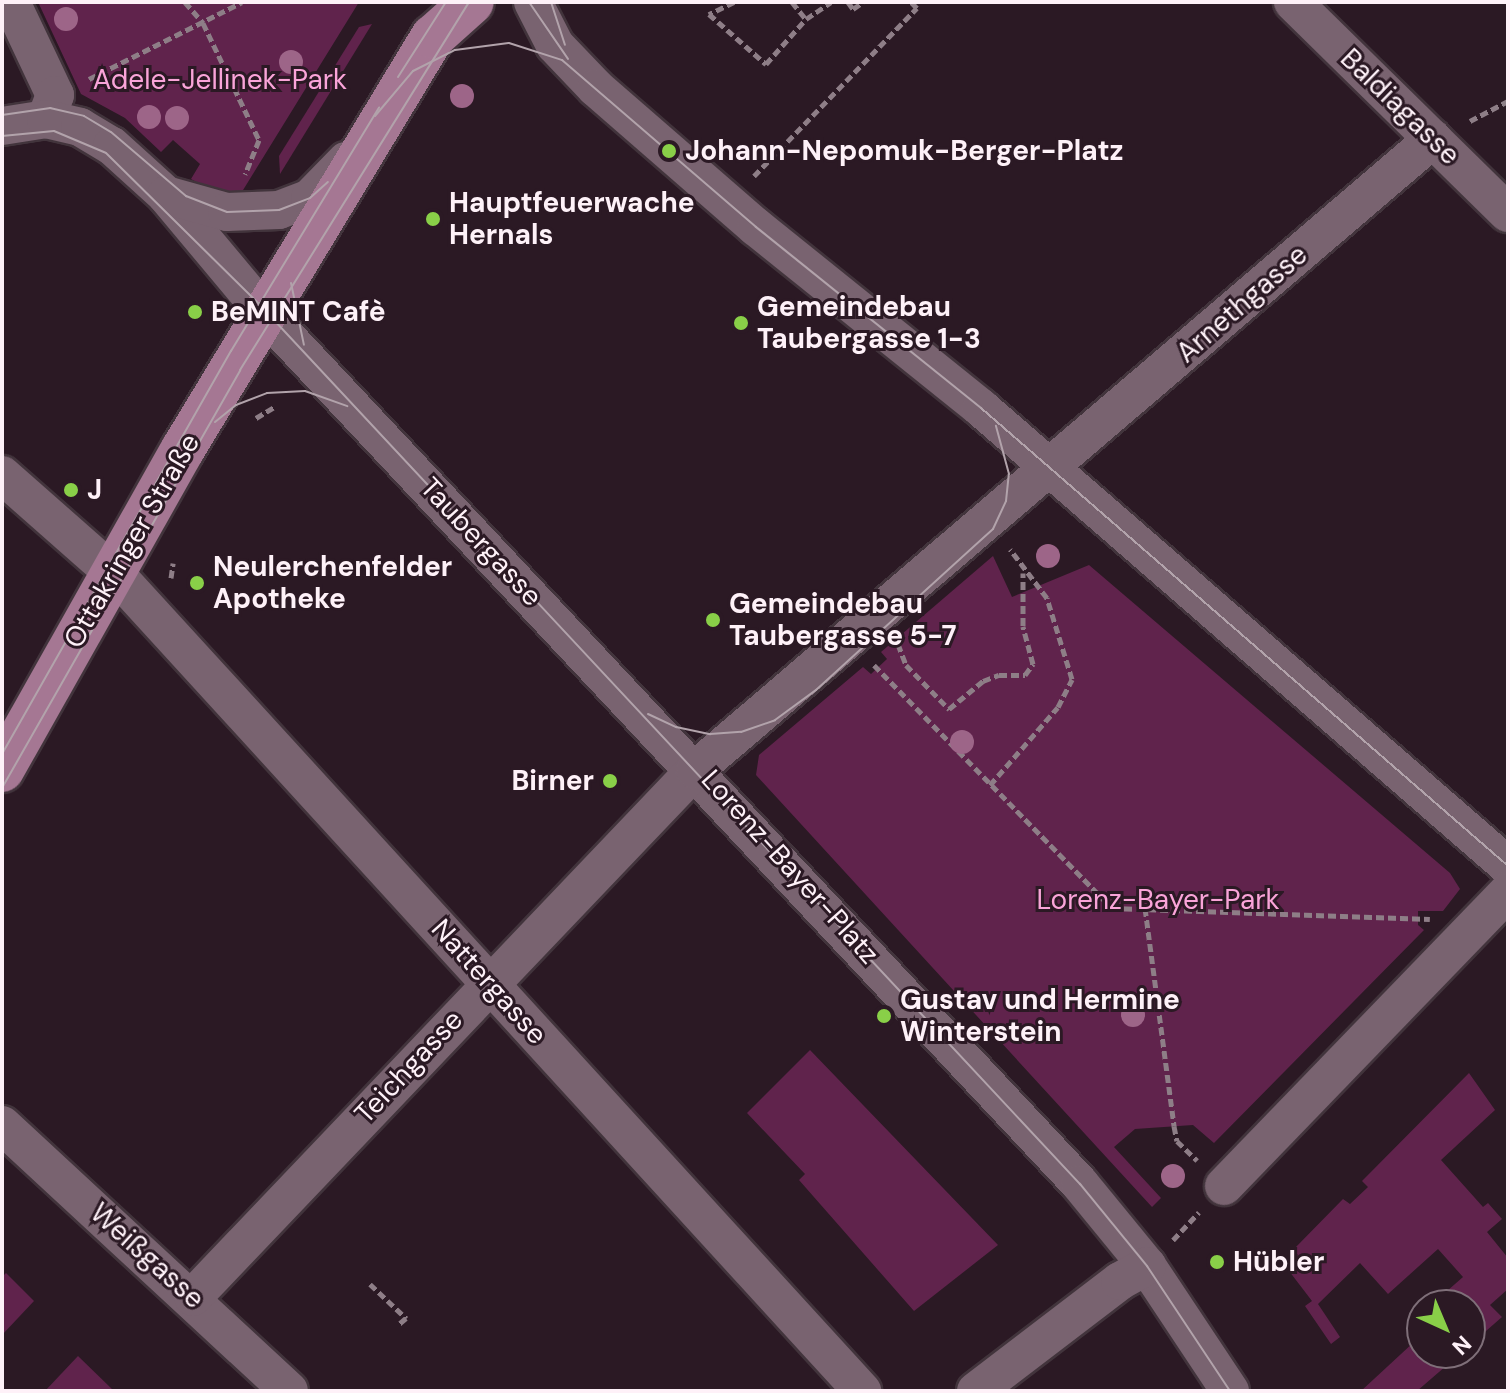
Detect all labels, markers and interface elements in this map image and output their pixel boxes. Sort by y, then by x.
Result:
street label: Baldiagasse [1333,42,1467,172]
park label: Adele-Jellinek-Park [93,63,347,97]
place label: Johann-Nepomuk-Berger-Platz [685,134,1123,168]
marker: Johann-Nepomuk-Berger-Platz [660,142,678,160]
place label: Hauptfeuerwache Hernals [449,186,695,252]
marker: Hauptfeuerwache Hernals [424,210,442,228]
street label: Arnethgasse [1170,238,1314,370]
place label: Gemeindebau Taubergasse 1-3 [757,290,981,356]
place label: BeMINT Cafè [211,295,386,329]
marker: BeMINT Cafè [186,303,204,321]
marker: Gemeindebau Taubergasse 1-3 [732,314,750,332]
street label: Ottakringer Straße [57,428,207,654]
street label: Taubergasse [413,471,549,613]
place label: J [87,473,102,507]
marker: J [62,481,80,499]
place label: Neulerchenfelder Apotheke [213,550,452,616]
marker: Neulerchenfelder Apotheke [188,574,206,592]
place label: Gemeindebau Taubergasse 5-7 [729,587,957,653]
marker: Gemeindebau Taubergasse 5-7 [704,611,722,629]
street label: Lorenz-Bayer-Platz [694,763,886,971]
place label: Birner [511,764,594,798]
marker: Birner [601,772,619,790]
park label: Lorenz-Bayer-Park [1036,883,1280,917]
street label: Nattergasse [424,913,554,1051]
place label: Gustav und Hermine Winterstein [900,983,1180,1049]
street label: Teichgasse [348,1003,470,1131]
marker: Gustav und Hermine Winterstein [875,1007,893,1025]
street label: Weißgasse [83,1196,211,1316]
place label: Hübler [1233,1245,1324,1279]
marker: Hübler [1208,1253,1226,1271]
north arrow [1406,1289,1486,1369]
text: N [1446,1329,1477,1361]

